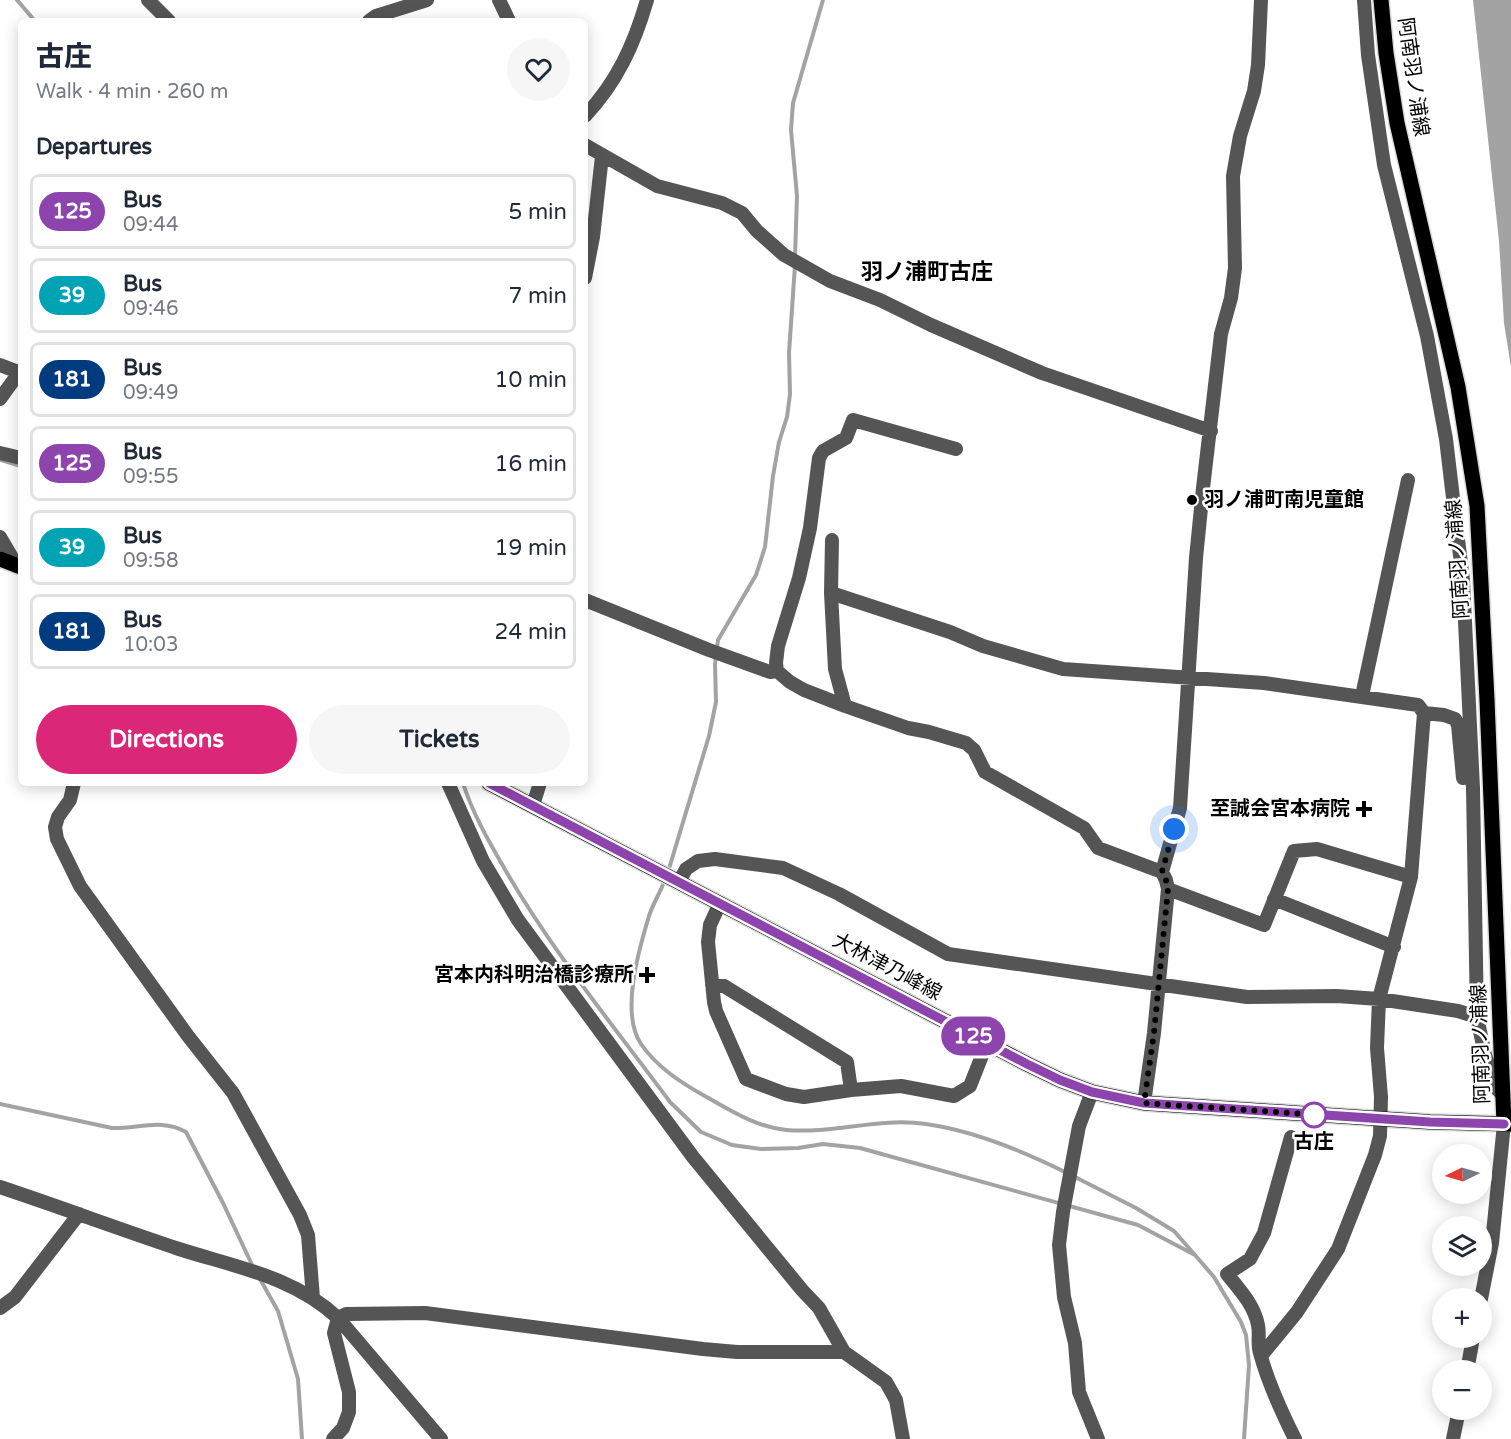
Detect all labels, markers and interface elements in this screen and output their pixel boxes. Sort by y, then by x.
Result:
street label: 阿南羽ノ浦線 [1393,16,1433,138]
button: heart [507,38,570,101]
text: 古庄 [36,40,92,74]
text: Walk · 4 min · 260 m [36,80,228,104]
text: Departures [36,134,152,160]
text: Bus [123,187,162,213]
text: 125 [52,199,92,224]
text: 5 min [508,199,567,225]
text: 09:44 [123,213,178,237]
district label: 羽ノ浦町古庄 [861,259,993,285]
text: Bus [123,271,162,297]
text: 39 [59,283,85,308]
text: 7 min [508,283,567,309]
text: 09:46 [123,297,178,321]
text: Bus [123,355,162,381]
text: 181 [52,367,92,392]
text: 10 min [495,367,567,393]
text: 09:49 [123,381,178,405]
text: Bus [123,439,162,465]
text: 125 [52,451,92,476]
text: 16 min [495,451,567,477]
text: 09:55 [123,465,178,489]
place label: 羽ノ浦町南児童館 [1204,488,1364,512]
marker: 羽ノ浦町南児童館 [1185,493,1199,507]
street label: 阿南羽ノ浦線 [1442,498,1474,620]
text: Bus [123,523,162,549]
text: 39 [59,535,85,560]
text: 19 min [495,535,567,561]
text: 09:58 [123,549,178,573]
text: Bus [123,607,162,633]
text: 181 [52,619,92,644]
text: 24 min [495,619,567,645]
text: 10:03 [123,633,178,657]
button: Directions [36,705,297,774]
button: Tickets [309,705,570,774]
place label: 至誠会宮本病院 [1210,797,1350,821]
marker: 至誠会宮本病院 [1355,800,1373,818]
your location [1159,814,1189,844]
street label: 大林津乃峰線 [828,928,946,1006]
place label: 宮本内科明治橋診療所 [434,963,634,987]
marker: 宮本内科明治橋診療所 [638,966,656,984]
street label: 阿南羽ノ浦線 [1467,984,1495,1104]
line badge: 125 [938,1016,1008,1056]
text: 125 [953,1024,993,1049]
marker: 古庄 [1301,1102,1327,1128]
place label: 古庄 [1294,1130,1334,1154]
north arrow [1432,1144,1492,1204]
map controls [1432,1144,1492,1420]
button: layers [1432,1216,1492,1276]
button: + [1432,1288,1492,1348]
button: − [1432,1360,1492,1420]

